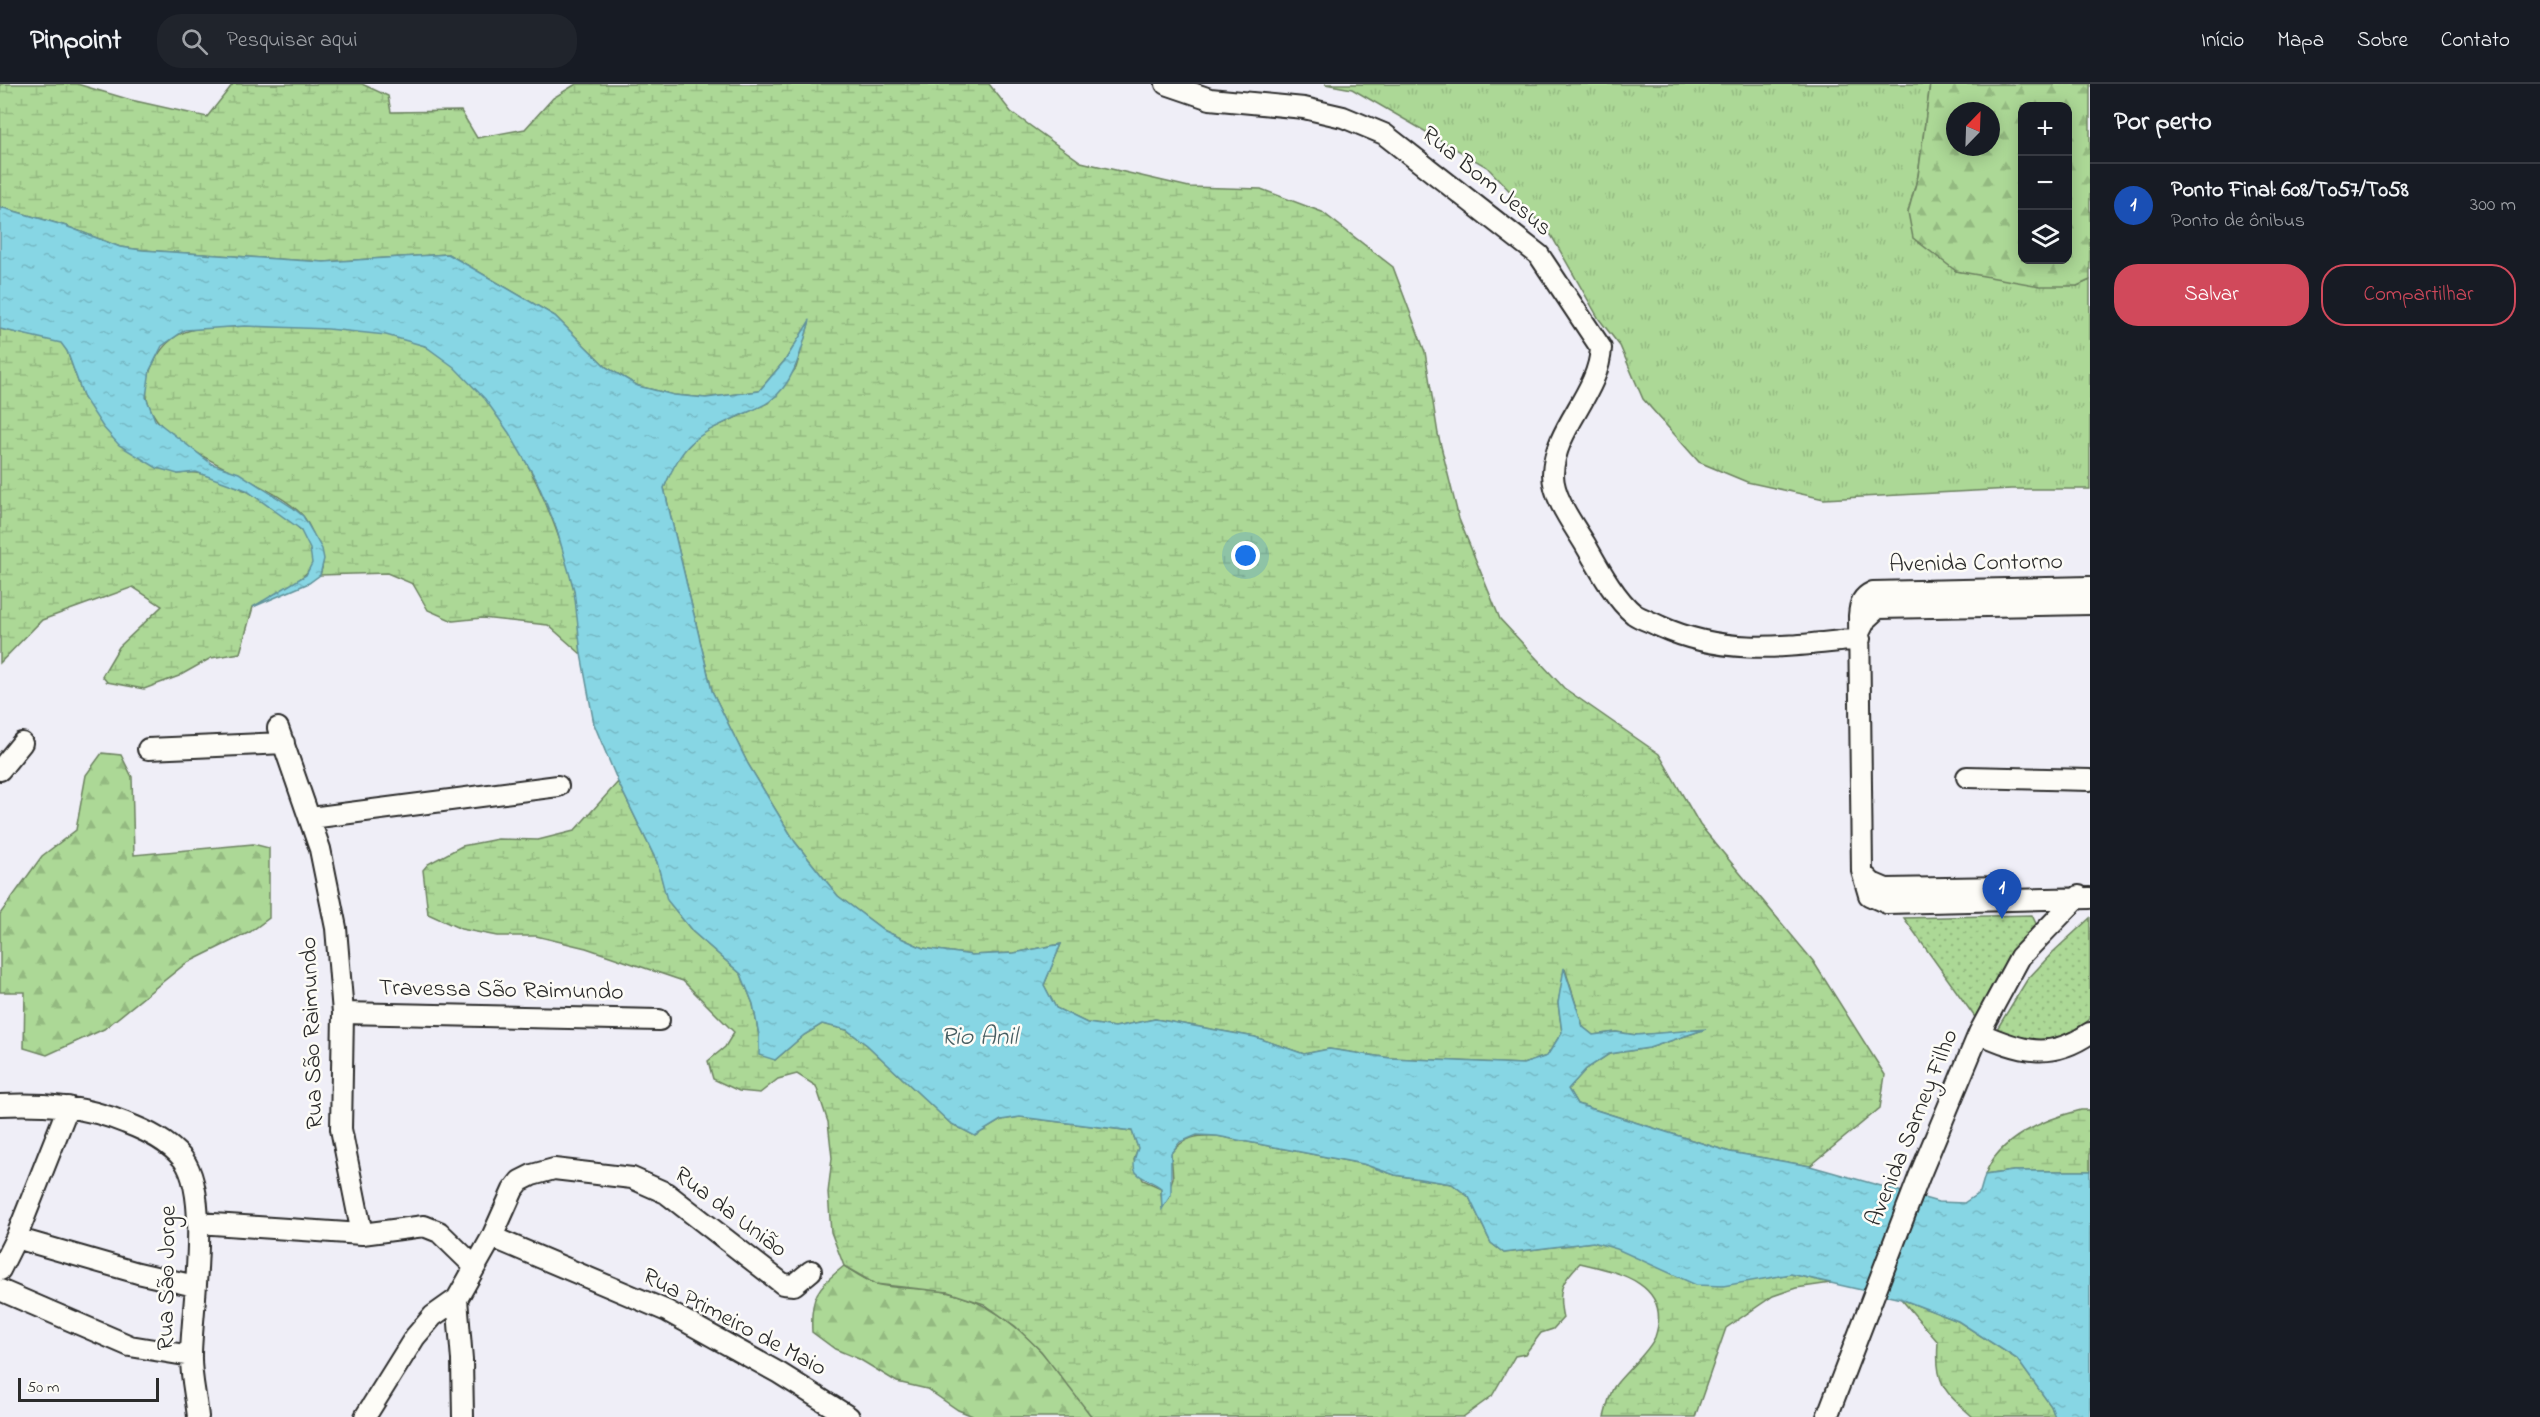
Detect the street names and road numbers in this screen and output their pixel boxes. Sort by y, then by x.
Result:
street label: Rua Bom Jesus [1413,118,1559,246]
street label: Avenida Contorno [1889,545,2063,583]
street label: Rua São Raimundo [292,936,334,1130]
street label: Travessa São Raimundo [378,971,624,1011]
street label: Avenida Sarney Filho [1858,1024,1969,1232]
street label: Rua da União [666,1159,794,1267]
street label: Rua São Jorge [149,1205,187,1351]
street label: Rua Primeiro de Maio [636,1260,832,1386]

